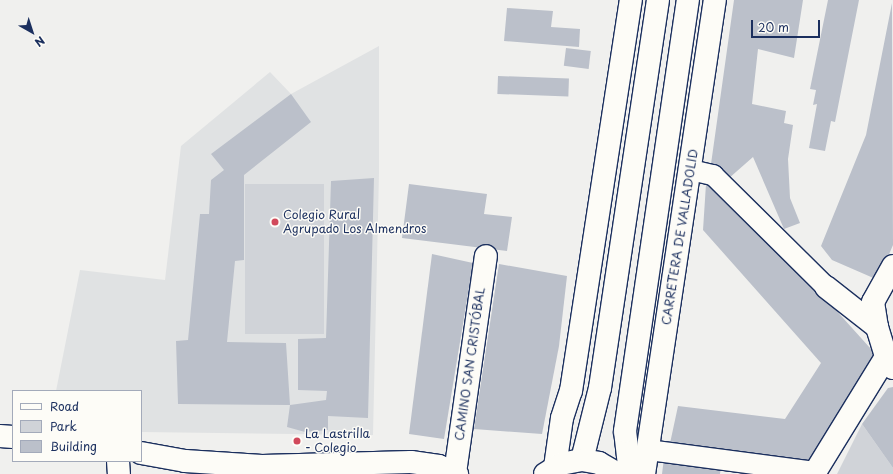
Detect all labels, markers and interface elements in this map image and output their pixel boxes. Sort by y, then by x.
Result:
north arrow [12,12,52,52]
scale bar [753,12,822,38]
text: 20 m [758,18,789,36]
text: N [31,32,49,51]
street label: CARRETERA DE VALLADOLID [659,147,701,327]
place label: Colegio Rural Agrupado Los Almendros [283,208,428,236]
marker: Colegio Rural Agrupado Los Almendros [270,217,280,227]
street label: CAMINO SAN CRISTÓBAL [452,286,488,442]
legend [12,390,142,462]
text: Road [50,397,79,415]
text: Park [50,417,77,435]
place label: La Lastrilla - Colegio [305,427,370,455]
marker: La Lastrilla - Colegio [292,436,302,446]
text: Building [50,437,97,455]

